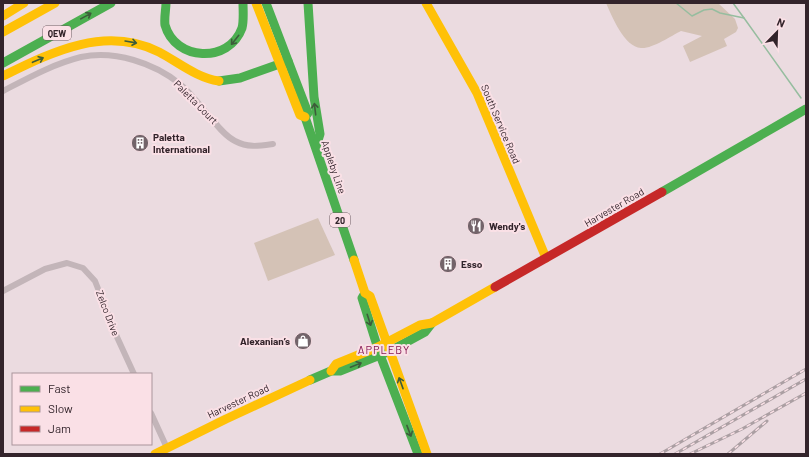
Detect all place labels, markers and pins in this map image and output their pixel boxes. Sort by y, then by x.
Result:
place label: Paletta International [153,131,210,155]
building icon: Paletta International [130,133,150,153]
restaurant icon: Wendy's [466,216,486,236]
place label: Wendy's [489,220,525,232]
building icon: Esso [438,254,458,274]
place label: Esso [461,258,483,270]
shop icon: Alexanian’s [293,331,313,351]
place label: Alexanian’s [240,335,290,347]

